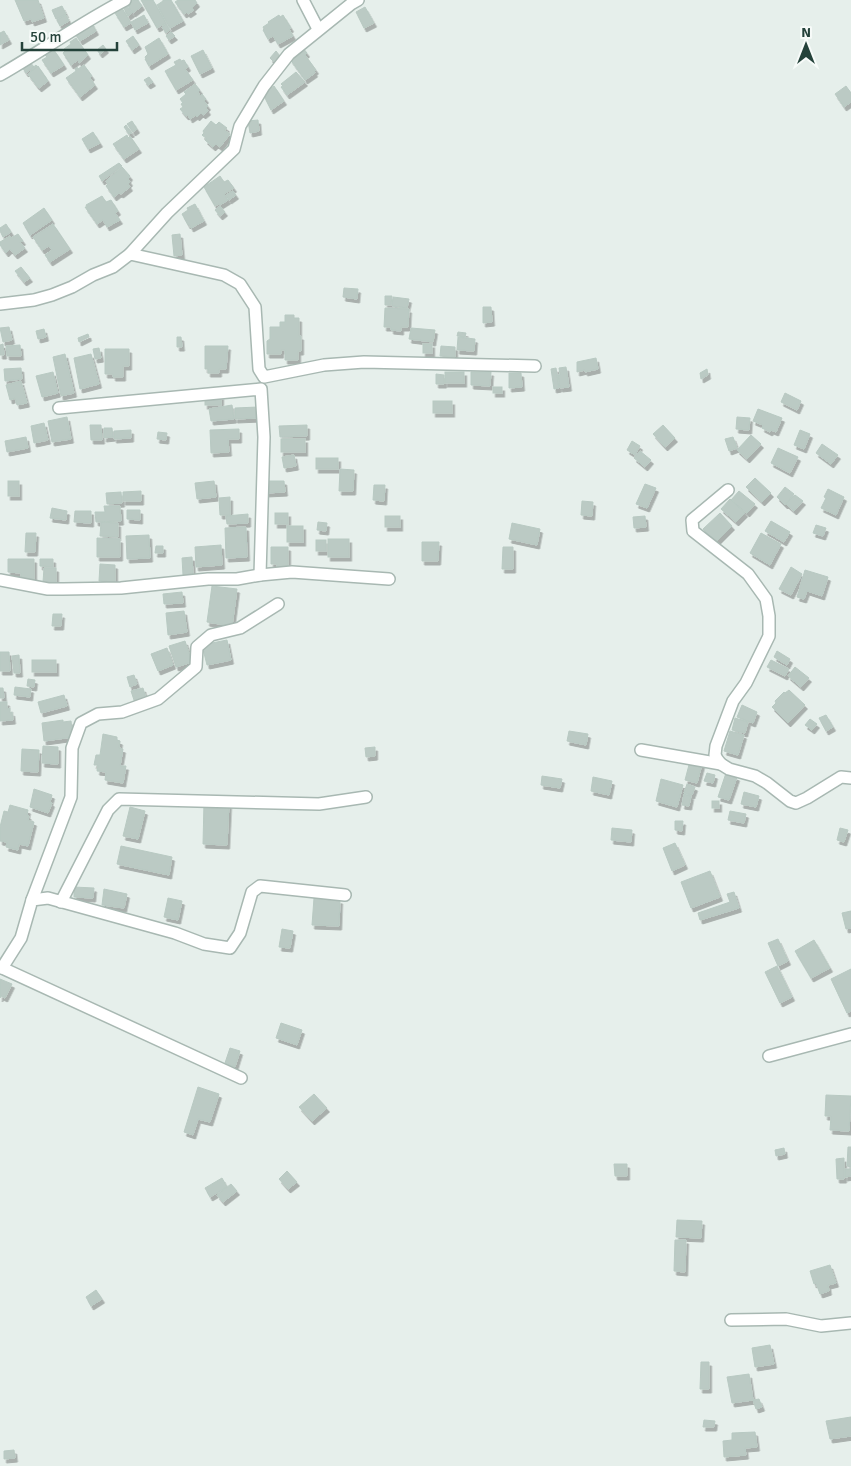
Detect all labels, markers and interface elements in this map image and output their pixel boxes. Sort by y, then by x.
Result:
scale bar [22,20,118,52]
north arrow [781,20,831,70]
text: N [801,24,811,41]
text: 50 m [30,28,61,46]

